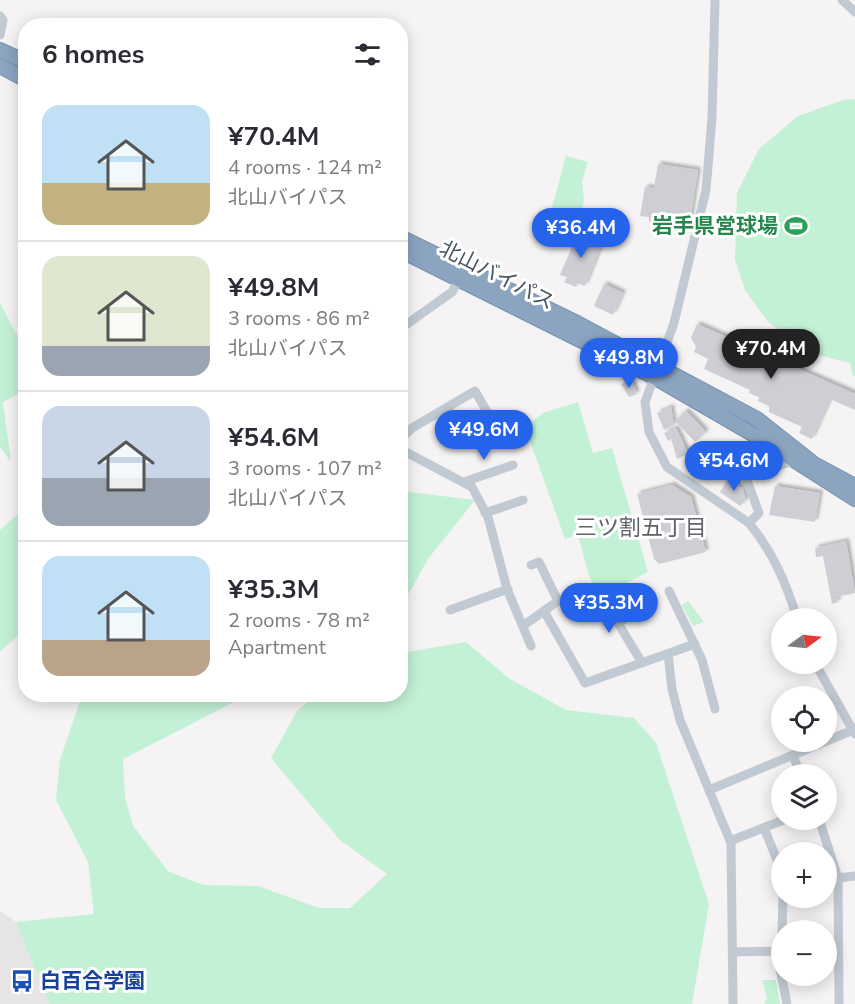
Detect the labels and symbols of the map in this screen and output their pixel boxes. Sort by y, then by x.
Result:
pin: ¥36.4M [532,208,630,259]
place label: 岩手県営球場 [652,212,778,240]
sports icon: 岩手県営球場 [783,213,809,239]
street label: 北山バイパス [435,234,559,316]
pin: ¥70.4M [722,329,820,380]
pin: ¥49.8M [580,338,678,389]
pin: ¥49.6M [435,410,533,461]
pin: ¥54.6M [685,441,783,492]
district label: 三ツ割五丁目 [575,513,707,543]
pin: ¥35.3M [560,583,658,634]
north arrow [771,608,837,674]
place label: 白百合学園 [40,967,145,995]
bus stop icon: 白百合学園 [9,968,35,994]

